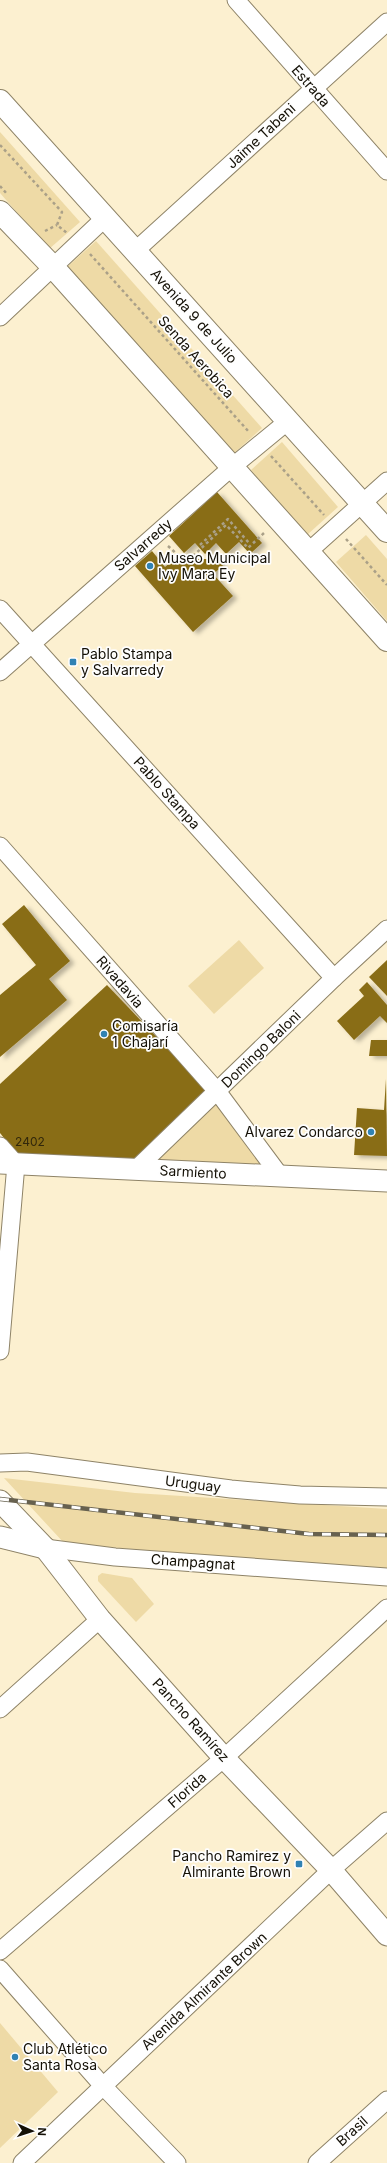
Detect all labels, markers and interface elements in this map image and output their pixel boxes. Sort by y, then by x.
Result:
street label: Estrada [289,61,334,110]
street label: Jaime Tabeni [223,99,299,172]
street label: Avenida 9 de Julio [147,265,241,366]
street label: Senda Aerobica [155,312,238,401]
street label: Salvarredy [110,515,175,574]
place label: Museo Municipal Ivy Mara Ey [158,549,271,582]
marker: Museo Municipal Ivy Mara Ey [145,561,155,571]
place label: Pablo Stampa y Salvarredy [81,645,172,678]
marker: Pablo Stampa y Salvarredy [68,657,78,667]
street label: Pablo Stampa [130,753,204,832]
street label: Rivadavia [93,952,148,1011]
street label: Domingo Baloni [217,1006,304,1091]
place label: Comisaría 1 Chajarí [112,1017,178,1050]
marker: Comisaría 1 Chajarí [99,1029,109,1039]
place label: Alvarez Condarco [245,1123,363,1140]
marker: Alvarez Condarco [366,1127,376,1137]
house number: 2402 [15,1134,45,1149]
street label: Sarmiento [159,1161,227,1182]
street label: Uruguay [164,1472,222,1495]
street label: Champagnat [150,1550,236,1573]
street label: Pancho Ramírez [149,1674,233,1765]
street label: Florida [164,1768,209,1811]
place label: Pancho Ramirez y Almirante Brown [172,1847,291,1880]
marker: Pancho Ramirez y Almirante Brown [294,1859,304,1869]
street label: Avenida Almirante Brown [137,1928,270,2053]
place label: Club Atlético Santa Rosa [23,2040,107,2073]
marker: Club Atlético Santa Rosa [10,2052,20,2062]
north arrow [12,2111,52,2151]
street label: Brasil [332,2112,371,2149]
text: N [35,2127,49,2136]

